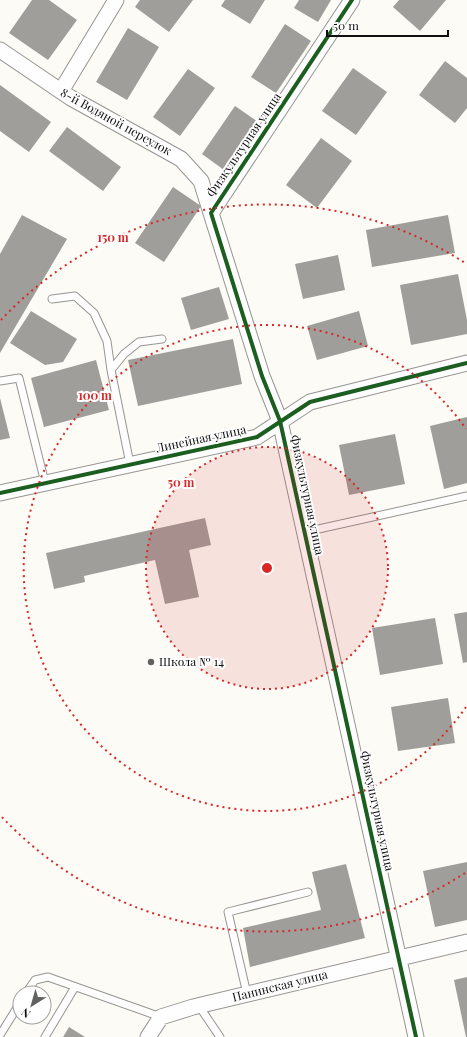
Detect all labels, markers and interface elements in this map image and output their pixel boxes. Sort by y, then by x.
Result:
scale bar [327,12,448,38]
text: 50 m [333,17,359,33]
street label: 8-й Водяной переулок [58,84,175,158]
street label: Физкультурная улица [202,89,284,200]
text: 150 m [97,229,129,245]
text: 100 m [78,387,112,403]
street label: Линейная улица [153,421,247,456]
street label: Физкультурная улица [287,433,329,556]
text: 50 m [168,474,195,490]
centre of rings [260,561,274,575]
place label: Школа № 14 [159,653,224,669]
marker: Школа № 14 [146,657,156,667]
street label: Физкультурная улица [357,749,399,872]
street label: Панинская улица [230,965,329,1005]
north arrow [12,985,52,1025]
text: N [18,1005,33,1022]

